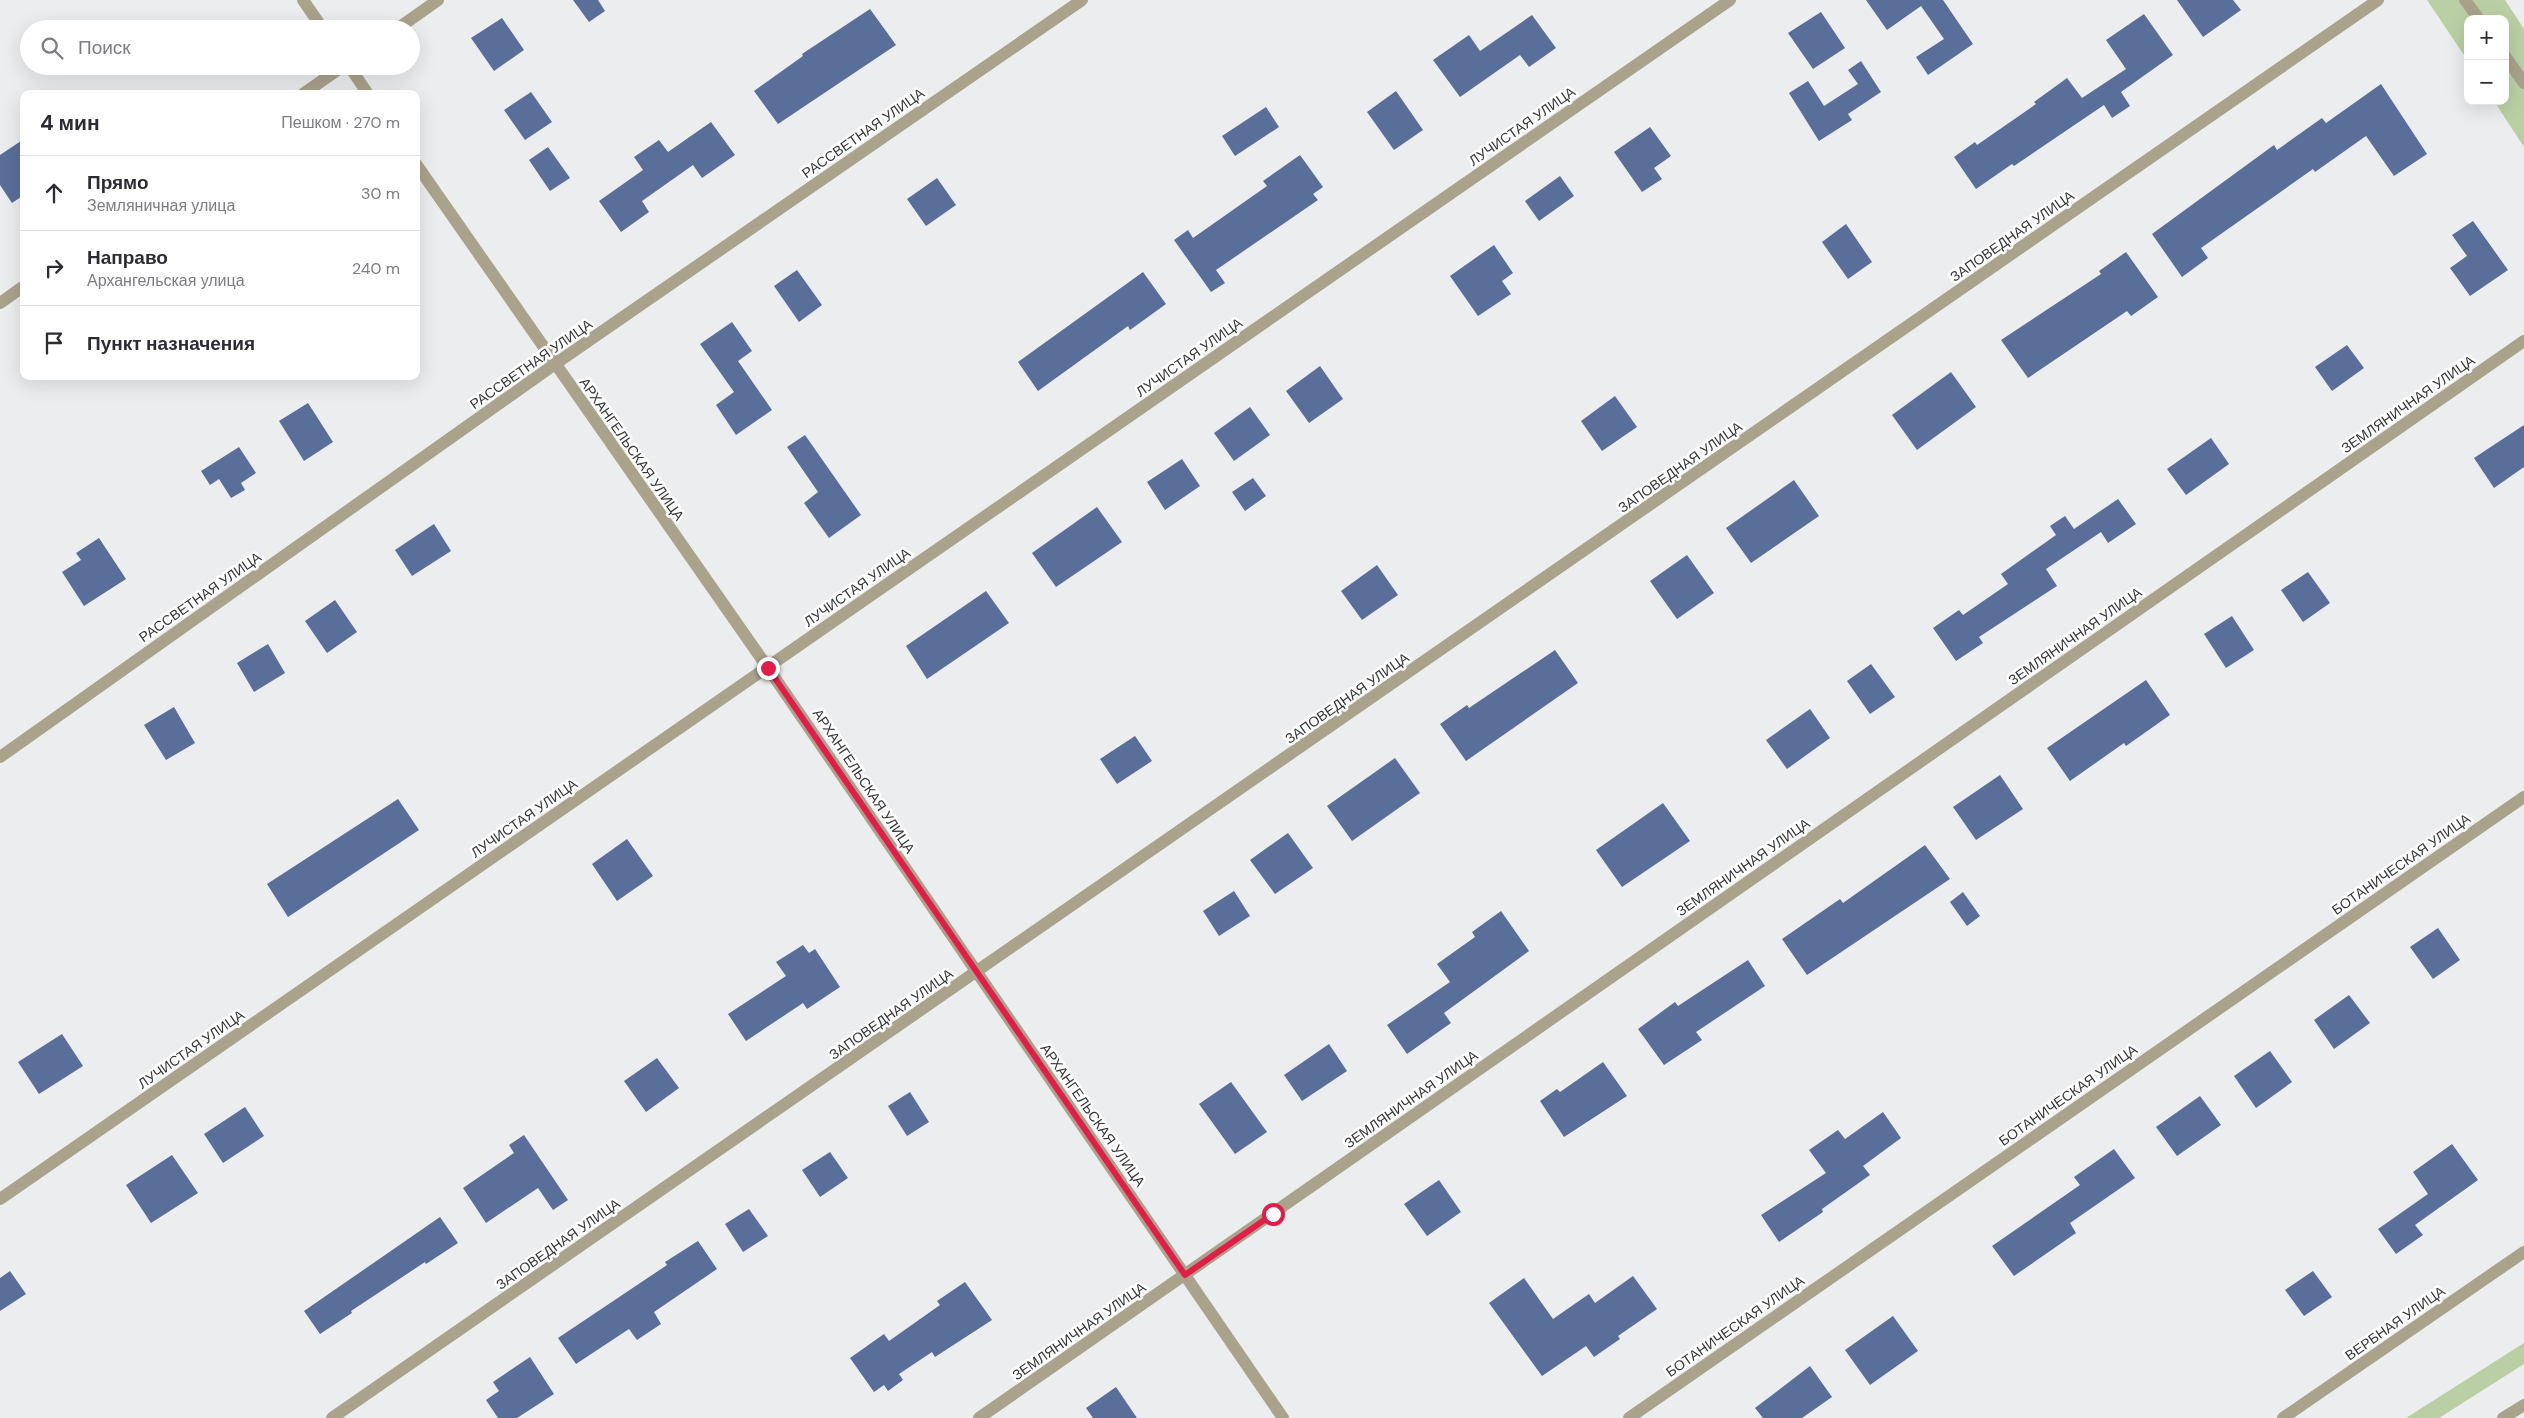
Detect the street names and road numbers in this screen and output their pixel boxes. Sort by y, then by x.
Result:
street label: ЛУЧИСТАЯ УЛИЦА [1465,82,1579,169]
street label: РАССВЕТНАЯ УЛИЦА [798,84,928,182]
street label: ЗАПОВЕДНАЯ УЛИЦА [1946,186,2078,286]
street label: ЛУЧИСТАЯ УЛИЦА [1132,313,1246,400]
street label: РАССВЕТНАЯ УЛИЦА [466,315,596,413]
street label: ЗЕМЛЯНИЧНАЯ УЛИЦА [2338,351,2479,457]
street label: АРХАНГЕЛЬСКАЯ УЛИЦА [576,374,689,525]
street label: ЗАПОВЕДНАЯ УЛИЦА [1614,417,1746,517]
street label: ЛУЧИСТАЯ УЛИЦА [800,543,914,630]
street label: РАССВЕТНАЯ УЛИЦА [135,548,265,646]
street label: ЗЕМЛЯНИЧНАЯ УЛИЦА [2005,583,2146,689]
street label: ЗАПОВЕДНАЯ УЛИЦА [1281,648,1413,748]
street label: АРХАНГЕЛЬСКАЯ УЛИЦА [809,705,920,857]
street label: ЛУЧИСТАЯ УЛИЦА [467,774,581,861]
street label: БОТАНИЧЕСКАЯ УЛИЦА [2328,809,2474,919]
street label: ЗЕМЛЯНИЧНАЯ УЛИЦА [1673,814,1814,920]
street label: ЗАПОВЕДНАЯ УЛИЦА [825,964,957,1064]
street label: ЛУЧИСТАЯ УЛИЦА [134,1005,248,1092]
street label: АРХАНГЕЛЬСКАЯ УЛИЦА [1037,1040,1150,1191]
street label: БОТАНИЧЕСКАЯ УЛИЦА [1995,1040,2141,1150]
street label: ЗЕМЛЯНИЧНАЯ УЛИЦА [1341,1046,1482,1152]
street label: ЗАПОВЕДНАЯ УЛИЦА [492,1194,624,1294]
street label: БОТАНИЧЕСКАЯ УЛИЦА [1662,1271,1808,1381]
street label: ЗЕМЛЯНИЧНАЯ УЛИЦА [1009,1278,1150,1384]
street label: ВЕРБНАЯ УЛИЦА [2342,1281,2449,1364]

